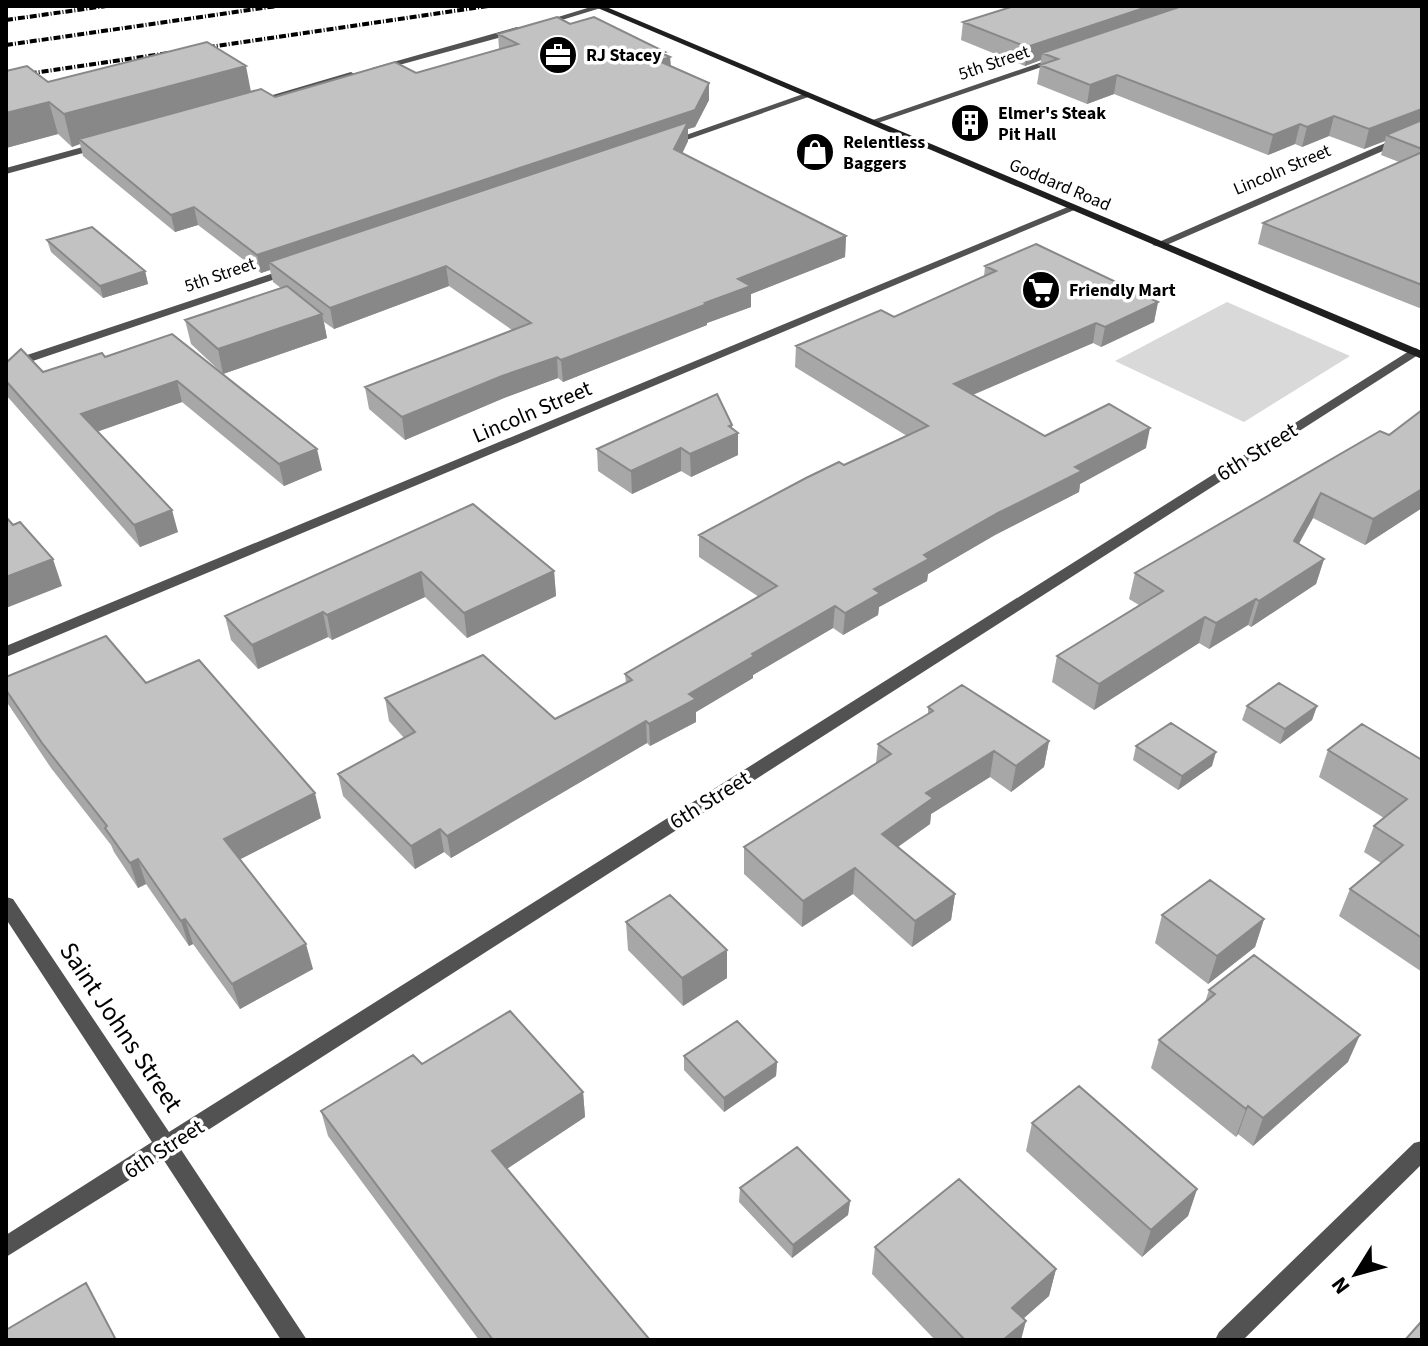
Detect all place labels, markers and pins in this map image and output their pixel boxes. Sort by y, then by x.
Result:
office icon: RJ Stacey [537,34,579,76]
place label: RJ Stacey [586,43,662,68]
place label: Elmer's Steak Pit Hall [998,101,1106,147]
building icon: Elmer's Steak Pit Hall [949,102,991,144]
place label: Relentless Baggers [843,130,925,176]
shop icon: Relentless Baggers [794,131,836,173]
supermarket icon: Friendly Mart [1020,269,1062,311]
place label: Friendly Mart [1069,278,1176,303]

